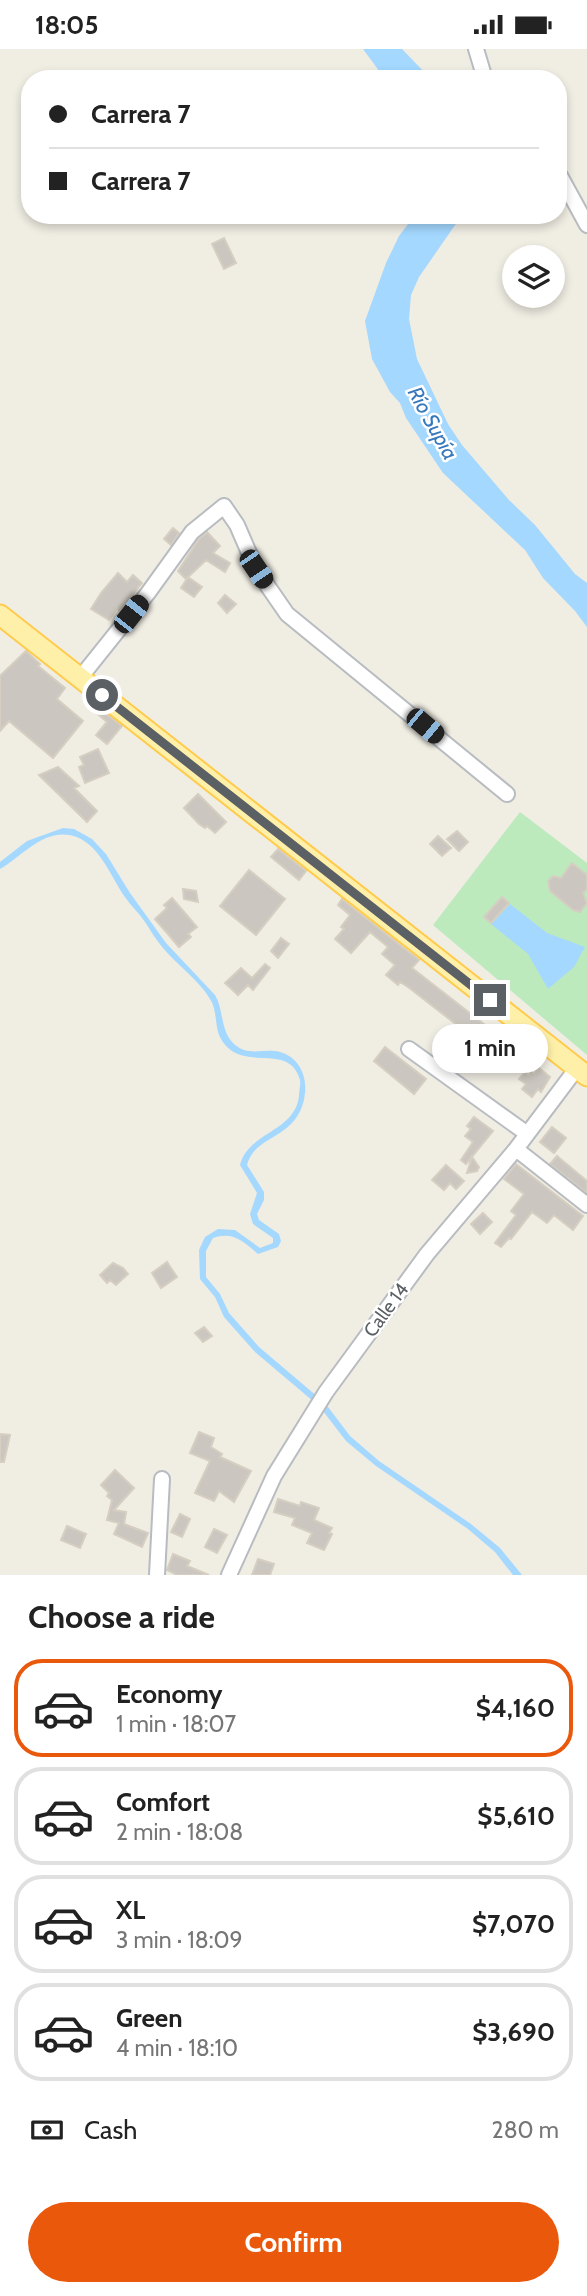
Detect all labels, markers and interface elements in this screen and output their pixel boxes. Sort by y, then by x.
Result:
text: 18:05 [35,9,98,41]
text: Carrera 7 [91,98,191,130]
text: Carrera 7 [91,165,191,197]
map controls [502,245,565,308]
button: layers [502,245,565,308]
water label: Río Supía [403,382,463,464]
car [236,546,277,592]
car [110,591,153,637]
route start [86,679,118,711]
car [403,704,448,748]
route end [474,984,506,1016]
callout: 1 min [432,1025,548,1073]
text: 1 min [464,1034,516,1062]
street label: Calle 14 [359,1279,413,1341]
text: Choose a ride [28,1597,215,1636]
icon: car [32,1677,95,1740]
text: Economy [116,1678,222,1710]
text: $4,160 [476,1692,555,1724]
text: 1 min · 18:07 [116,1710,236,1738]
icon: car [32,1785,95,1848]
text: Comfort [116,1786,210,1818]
text: $5,610 [477,1800,555,1832]
text: 2 min · 18:08 [116,1818,243,1846]
icon: car [32,1893,95,1956]
text: XL [116,1894,145,1926]
text: $7,070 [472,1908,555,1940]
text: 3 min · 18:09 [116,1926,243,1954]
icon: car [32,2001,95,2064]
text: Green [116,2002,183,2034]
text: $3,690 [472,2016,555,2048]
text: 4 min · 18:10 [116,2034,238,2062]
icon: cash [28,2111,66,2149]
text: Cash [84,2114,137,2146]
text: 280 m [492,2116,559,2144]
button: Confirm [28,2202,559,2282]

